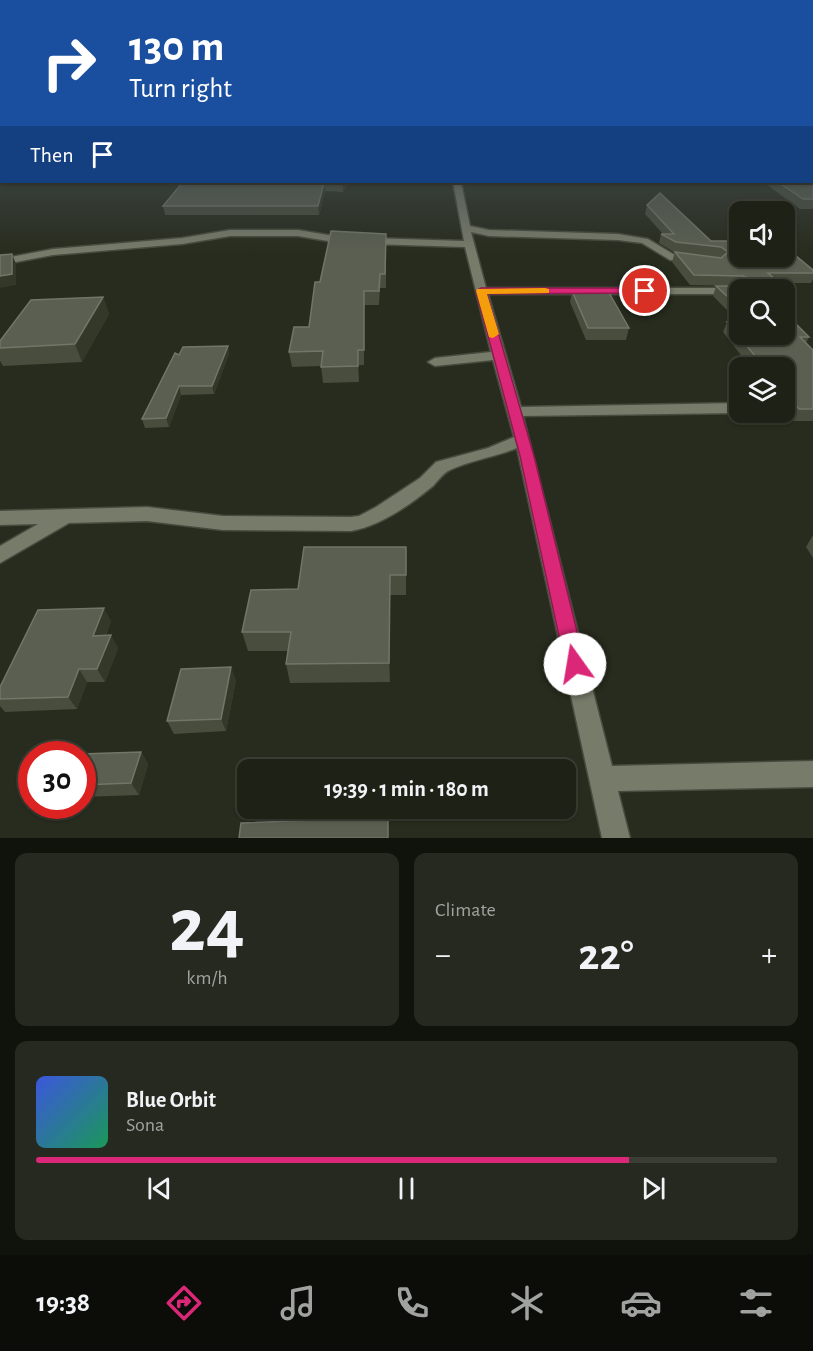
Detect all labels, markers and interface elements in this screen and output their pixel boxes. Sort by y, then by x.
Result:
icon: right [30,24,108,102]
text: 130 m [129,26,224,68]
text: Turn right [129,75,232,102]
icon: arrive [86,138,119,171]
text: Then [30,144,74,166]
map controls [729,201,795,423]
button: sound [729,201,795,267]
pin [619,265,670,316]
icon: arrive [628,274,661,307]
button: search [729,279,795,345]
button: layers [729,357,795,423]
position arrow [543,632,607,696]
speed limit sign: 30 [18,741,96,819]
text: 19:39 · 1 min · 180 m [324,778,489,800]
text: 24 [169,888,245,966]
text: Climate [435,900,496,920]
text: 22° [578,933,634,978]
text: − [435,939,451,972]
text: + [761,939,777,972]
text: km/h [186,968,228,988]
text: Blue Orbit [126,1089,216,1111]
text: Sona [126,1115,164,1135]
icon: previous [143,1172,176,1205]
icon: pause [390,1172,423,1205]
icon: next [637,1172,670,1205]
icon: directions [163,1282,205,1324]
icon: music [277,1282,319,1324]
icon: phone [391,1282,433,1324]
icon: climate [506,1282,548,1324]
icon: car [620,1282,662,1324]
icon: filters [735,1282,777,1324]
text: 19:38 [36,1289,90,1316]

